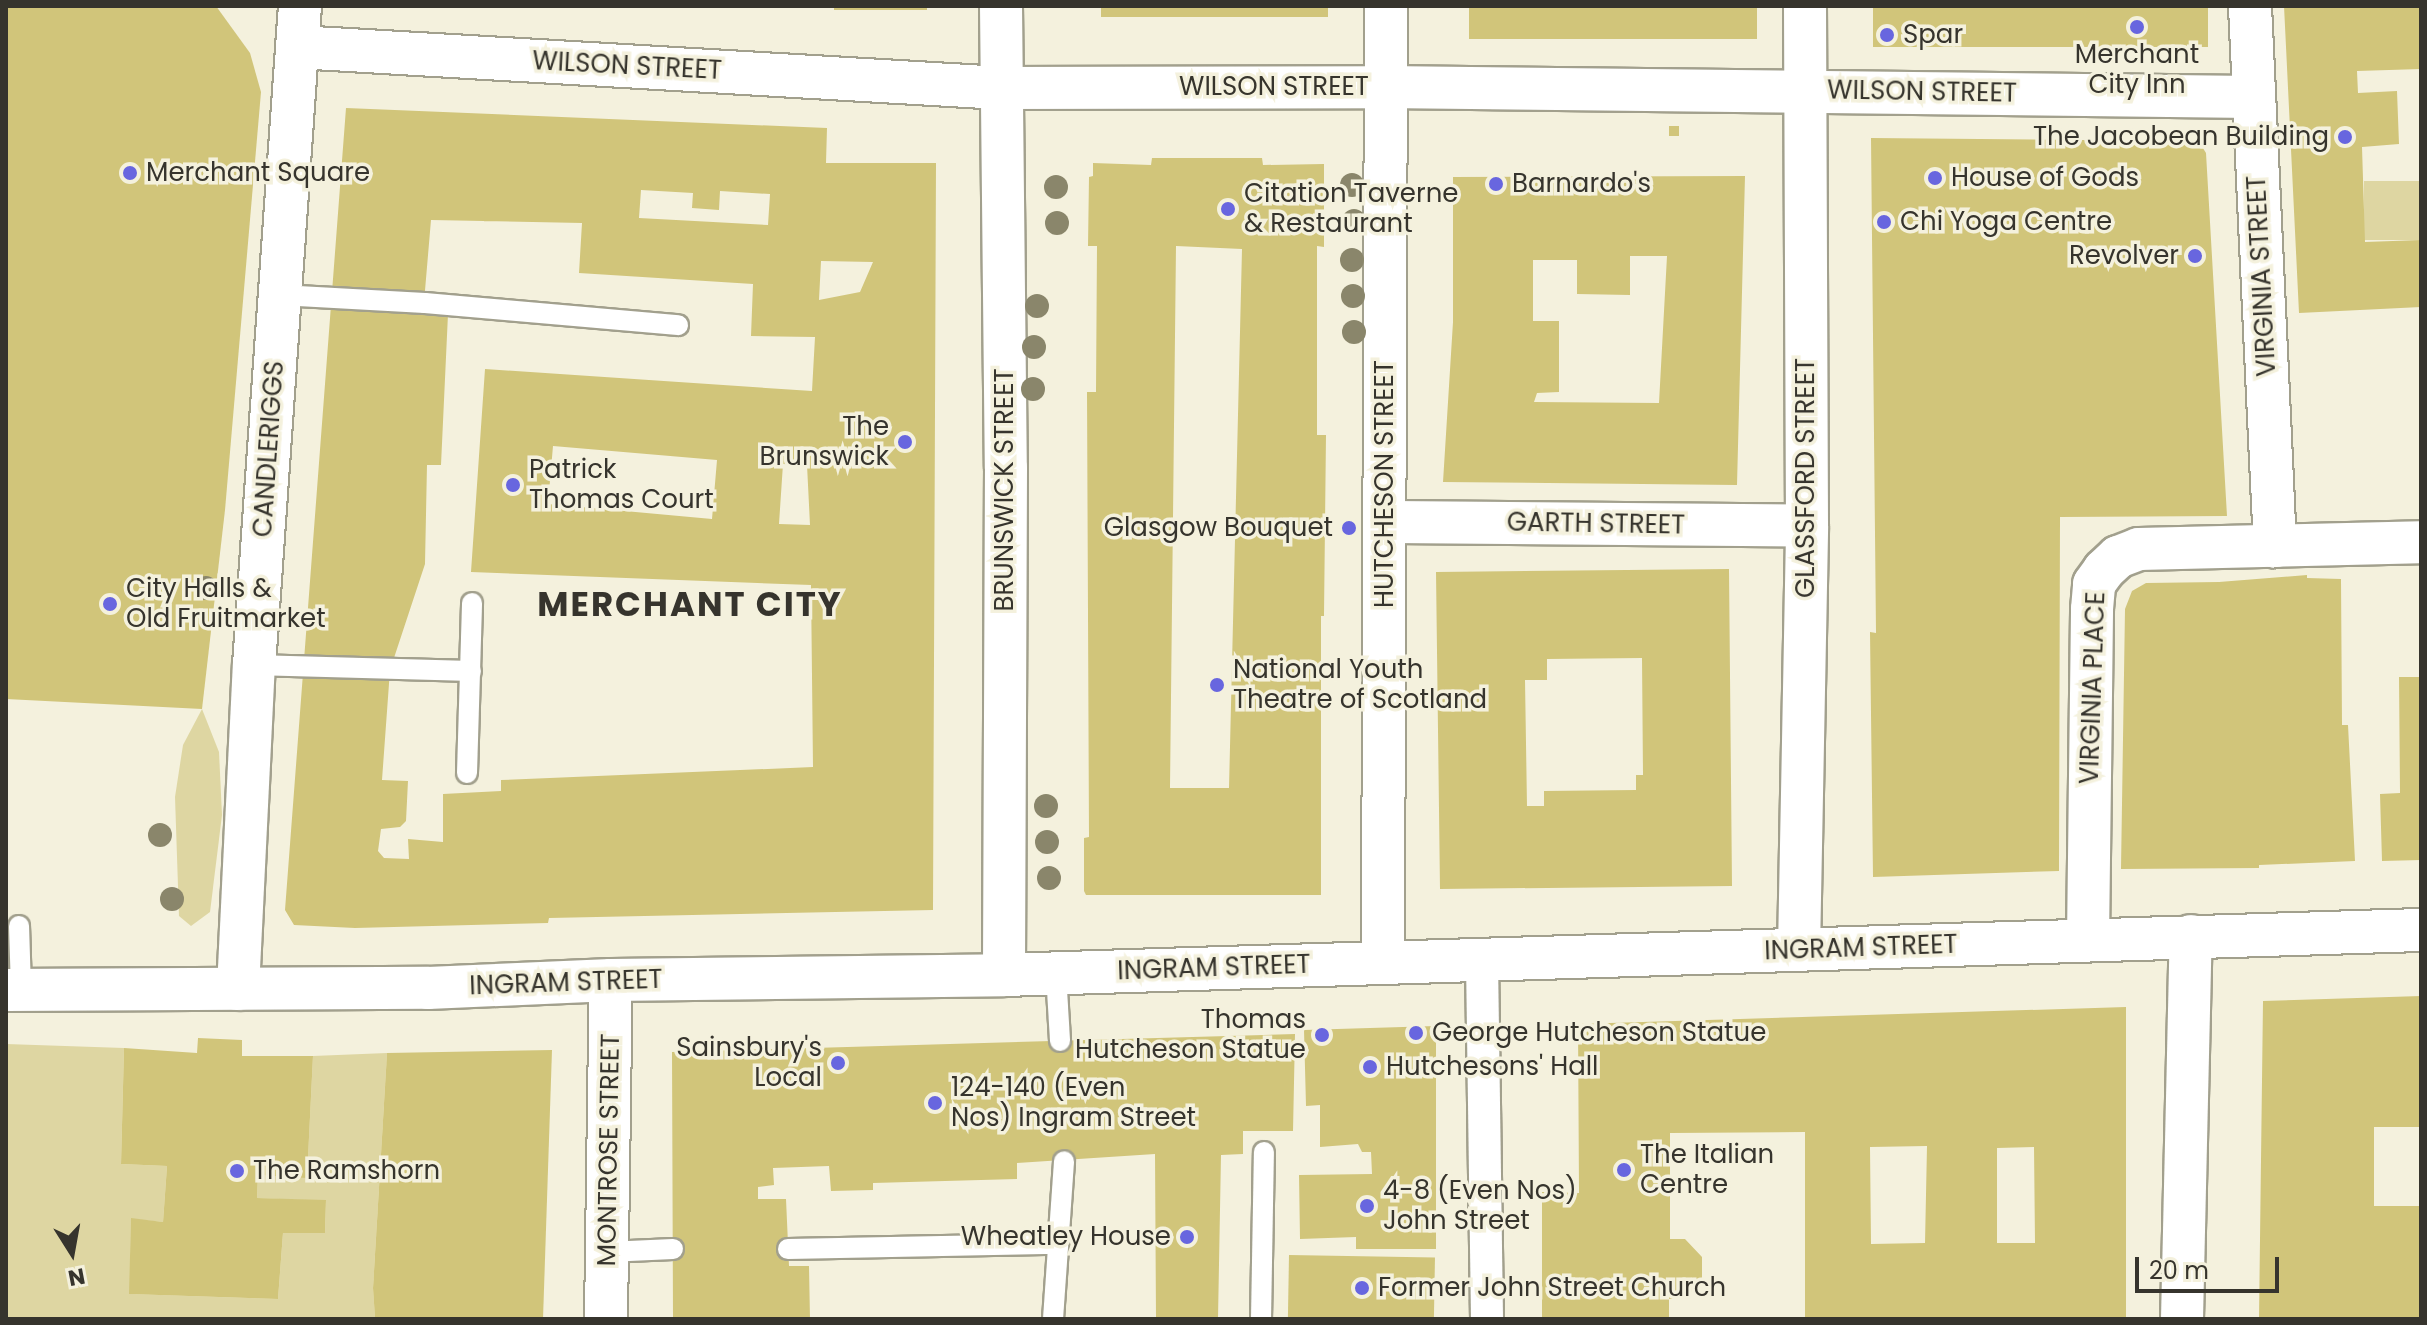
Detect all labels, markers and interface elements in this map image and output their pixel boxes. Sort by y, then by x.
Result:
marker: Merchant City Inn [2128,18,2146,36]
place label: Spar [1903,19,1963,51]
marker: Spar [1878,26,1896,44]
place label: Merchant City Inn [2075,39,2199,100]
street label: WILSON STREET [531,45,723,87]
street label: WILSON STREET [1179,71,1369,103]
street label: WILSON STREET [1827,75,2017,109]
place label: The Jacobean Building [2033,121,2329,153]
marker: The Jacobean Building [2336,128,2354,146]
place label: Merchant Square [146,157,370,189]
place label: House of Gods [1951,162,2139,194]
marker: Merchant Square [121,164,139,182]
place label: Barnardo's [1512,168,1651,200]
marker: House of Gods [1926,169,1944,187]
marker: Barnardo's [1487,175,1505,193]
street label: VIRGINIA STREET [2241,175,2283,377]
place label: Citation Taverne & Restaurant [1244,178,1458,240]
marker: Citation Taverne & Restaurant [1219,200,1237,218]
place label: Chi Yoga Centre [1900,206,2112,238]
marker: Chi Yoga Centre [1875,213,1893,231]
place label: Revolver [2069,240,2179,272]
marker: Revolver [2186,247,2204,265]
street label: GLASSFORD STREET [1790,358,1822,598]
street label: CANDLERIGGS [247,360,291,538]
street label: HUTCHESON STREET [1369,360,1401,608]
street label: BRUNSWICK STREET [989,368,1021,612]
place label: The Brunswick [760,411,889,472]
marker: The Brunswick [896,433,914,451]
place label: Patrick Thomas Court [529,454,714,516]
marker: Patrick Thomas Court [504,476,522,494]
street label: GARTH STREET [1507,507,1685,541]
place label: Glasgow Bouquet [1104,512,1333,544]
marker: Glasgow Bouquet [1340,519,1358,537]
place label: City Halls & Old Fruitmarket [126,573,326,634]
district label: MERCHANT CITY [537,585,843,625]
street label: VIRGINIA PLACE [2074,591,2112,785]
marker: City Halls & Old Fruitmarket [101,595,119,613]
place label: National Youth Theatre of Scotland [1233,654,1487,716]
marker: National Youth Theatre of Scotland [1208,676,1226,694]
street label: INGRAM STREET [1764,929,1958,967]
street label: INGRAM STREET [1117,949,1311,987]
street label: INGRAM STREET [469,964,663,1002]
place label: Thomas Hutcheson Statue [1075,1004,1306,1066]
place label: George Hutcheson Statue [1432,1017,1766,1049]
marker: George Hutcheson Statue [1407,1024,1425,1042]
marker: Thomas Hutcheson Statue [1313,1026,1331,1044]
place label: Sainsbury's Local [676,1032,822,1094]
street label: MONTROSE STREET [591,1033,627,1267]
place label: Hutchesons' Hall [1386,1051,1598,1083]
marker: Sainsbury's Local [829,1054,847,1072]
marker: Hutchesons' Hall [1361,1058,1379,1076]
place label: 124-140 (Even Nos) Ingram Street [951,1072,1196,1134]
marker: 124-140 (Even Nos) Ingram Street [926,1094,944,1112]
place label: The Italian Centre [1640,1139,1774,1200]
place label: The Ramshorn [253,1155,440,1187]
marker: The Italian Centre [1615,1161,1633,1179]
marker: The Ramshorn [228,1162,246,1180]
place label: 4-8 (Even Nos) John Street [1383,1175,1577,1236]
marker: 4-8 (Even Nos) John Street [1358,1197,1376,1215]
north arrow [32,1213,112,1293]
place label: Wheatley House [961,1221,1171,1253]
marker: Wheatley House [1178,1228,1196,1246]
scale bar [2139,1241,2283,1291]
text: 20 m [2149,1254,2209,1287]
text: N [66,1260,88,1294]
place label: Former John Street Church [1378,1272,1726,1304]
marker: Former John Street Church [1353,1279,1371,1297]

